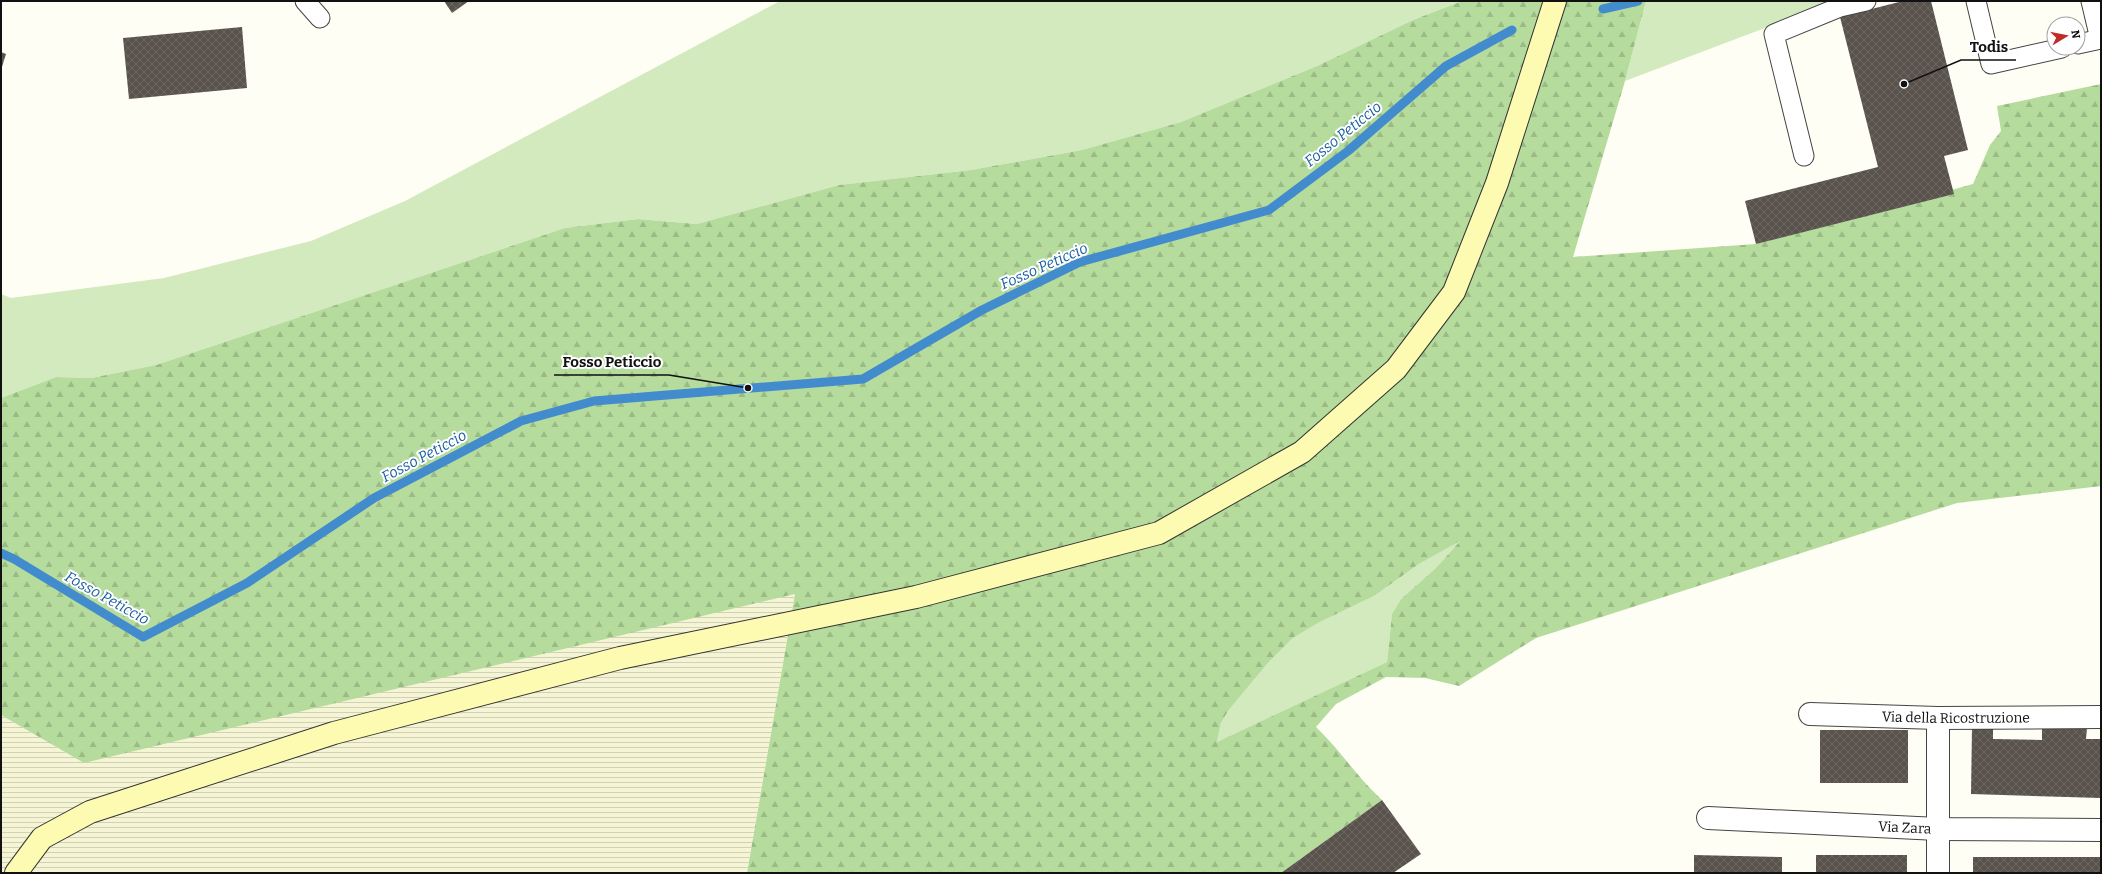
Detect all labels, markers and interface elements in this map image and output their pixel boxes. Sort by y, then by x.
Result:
north arrow [2046,16,2086,56]
text: N [2068,29,2083,40]
callout: Todis [1961,33,2016,60]
text: Todis [1970,38,2008,56]
water label: Fosso Peticcio [1301,98,1385,170]
water label: Fosso Peticcio [998,239,1090,293]
callout: Fosso Peticcio [554,348,669,375]
text: Fosso Peticcio [562,353,662,371]
water label: Fosso Peticcio [378,426,470,486]
water label: Fosso Peticcio [62,567,152,629]
street label: Via della Ricostruzione [1882,708,2030,727]
street label: Via Zara [1878,818,1932,837]

